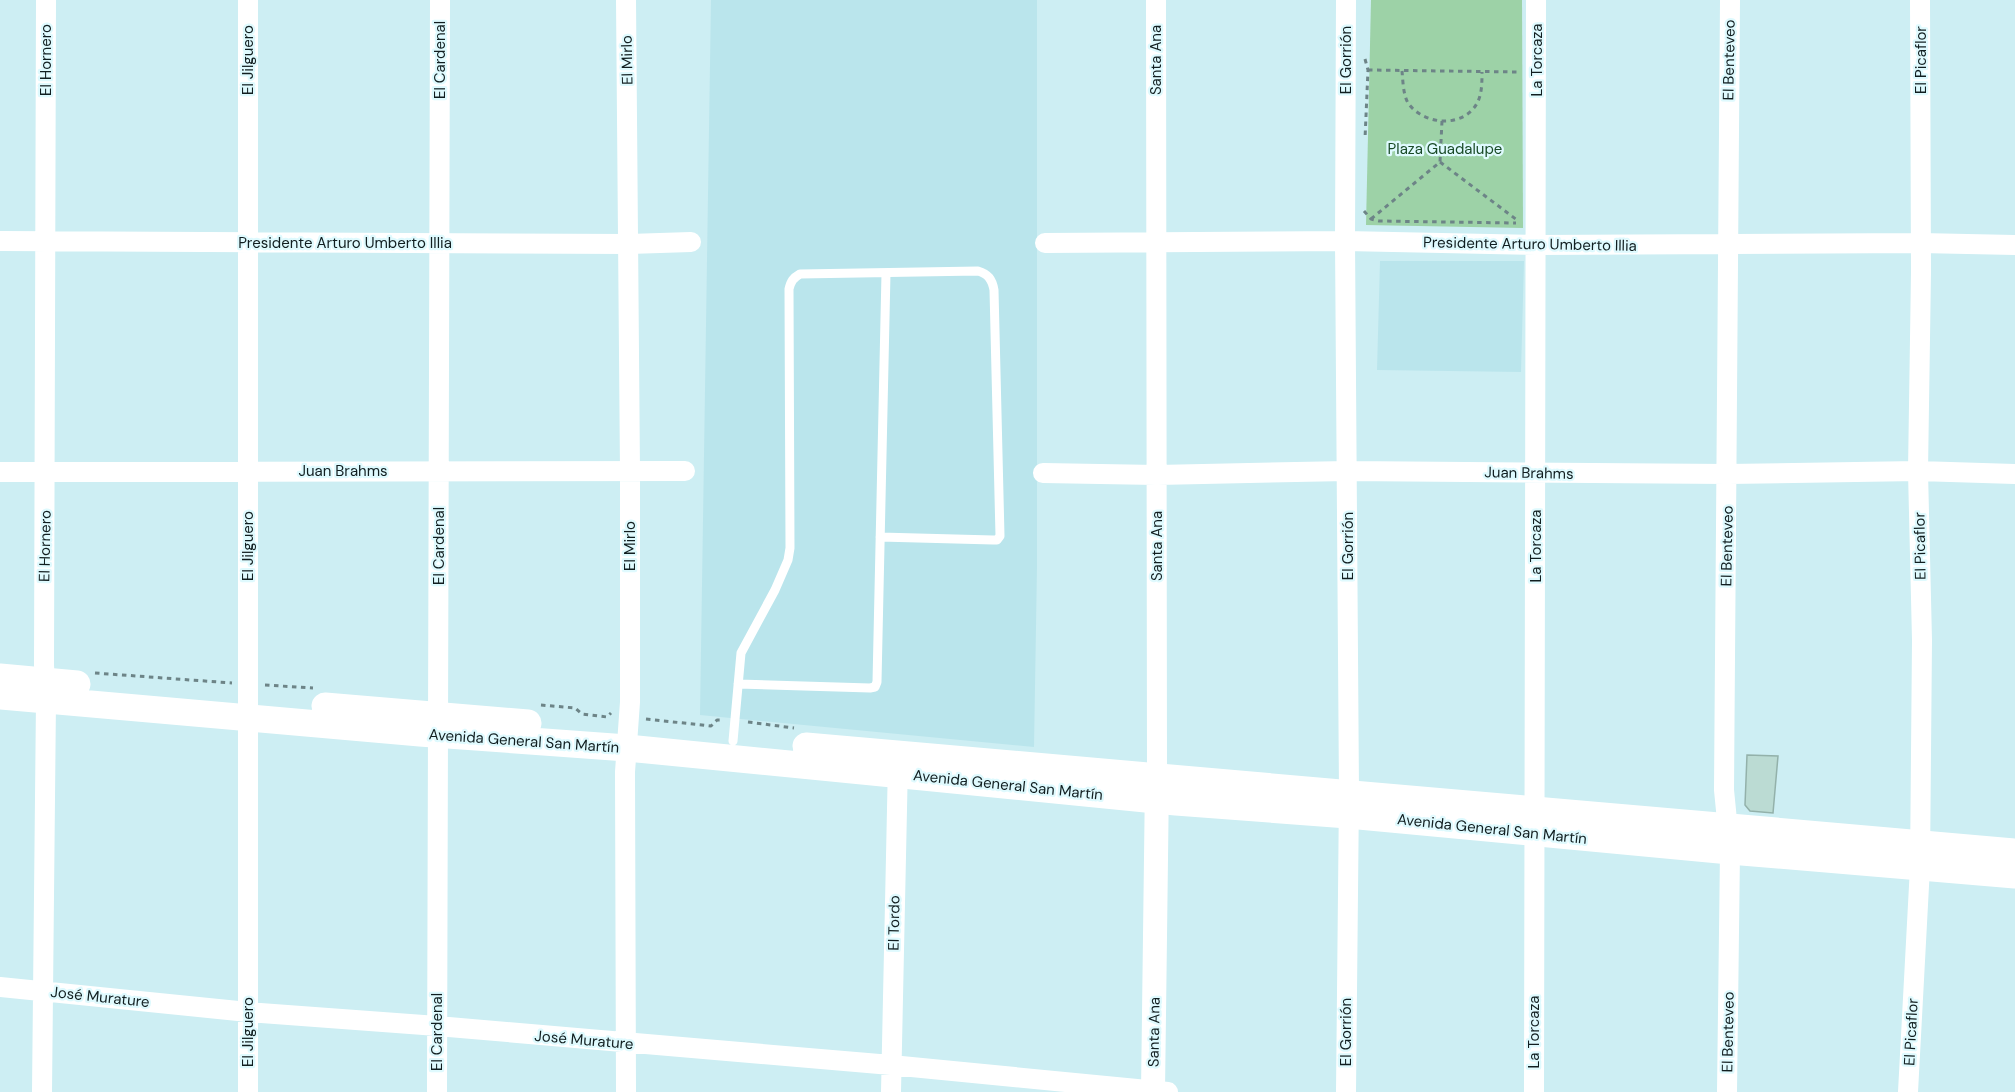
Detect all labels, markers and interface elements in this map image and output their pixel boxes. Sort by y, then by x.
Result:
street label: El Benteveo [1718,19,1740,101]
street label: El Cardenal [430,21,450,99]
street label: La Torcaza [1527,23,1547,97]
street label: El Hornero [36,24,56,96]
street label: El Jilguero [238,25,258,95]
street label: Santa Ana [1146,25,1166,95]
street label: El Gorrión [1336,26,1356,94]
street label: El Picaflor [1911,26,1931,94]
street label: El Mirlo [617,35,637,85]
park label: Plaza Guadalupe [1388,139,1502,159]
street label: Presidente Arturo Umberto Illia [1423,232,1637,256]
street label: Presidente Arturo Umberto Illia [238,233,452,253]
street label: Juan Brahms [298,461,388,481]
street label: Juan Brahms [1484,462,1574,484]
street label: El Benteveo [1716,505,1738,587]
street label: El Cardenal [429,507,449,585]
street label: La Torcaza [1526,509,1546,583]
street label: El Hornero [34,510,56,582]
street label: El Jilguero [238,511,258,581]
street label: Santa Ana [1147,511,1167,581]
street label: El Gorrión [1338,512,1358,580]
street label: El Picaflor [1909,512,1931,580]
street label: El Mirlo [620,521,640,571]
street label: Avenida General San Martín [428,724,620,758]
street label: Avenida General San Martín [912,765,1104,805]
street label: Avenida General San Martín [1396,809,1588,849]
street label: El Tordo [884,895,904,951]
street label: José Murature [50,982,150,1012]
street label: El Benteveo [1717,991,1739,1073]
street label: El Cardenal [427,993,447,1071]
street label: La Torcaza [1524,995,1544,1069]
street label: El Jilguero [238,997,258,1067]
street label: Santa Ana [1143,997,1165,1067]
street label: El Picaflor [1899,997,1923,1066]
street label: El Gorrión [1336,998,1356,1066]
street label: José Murature [534,1026,634,1054]

